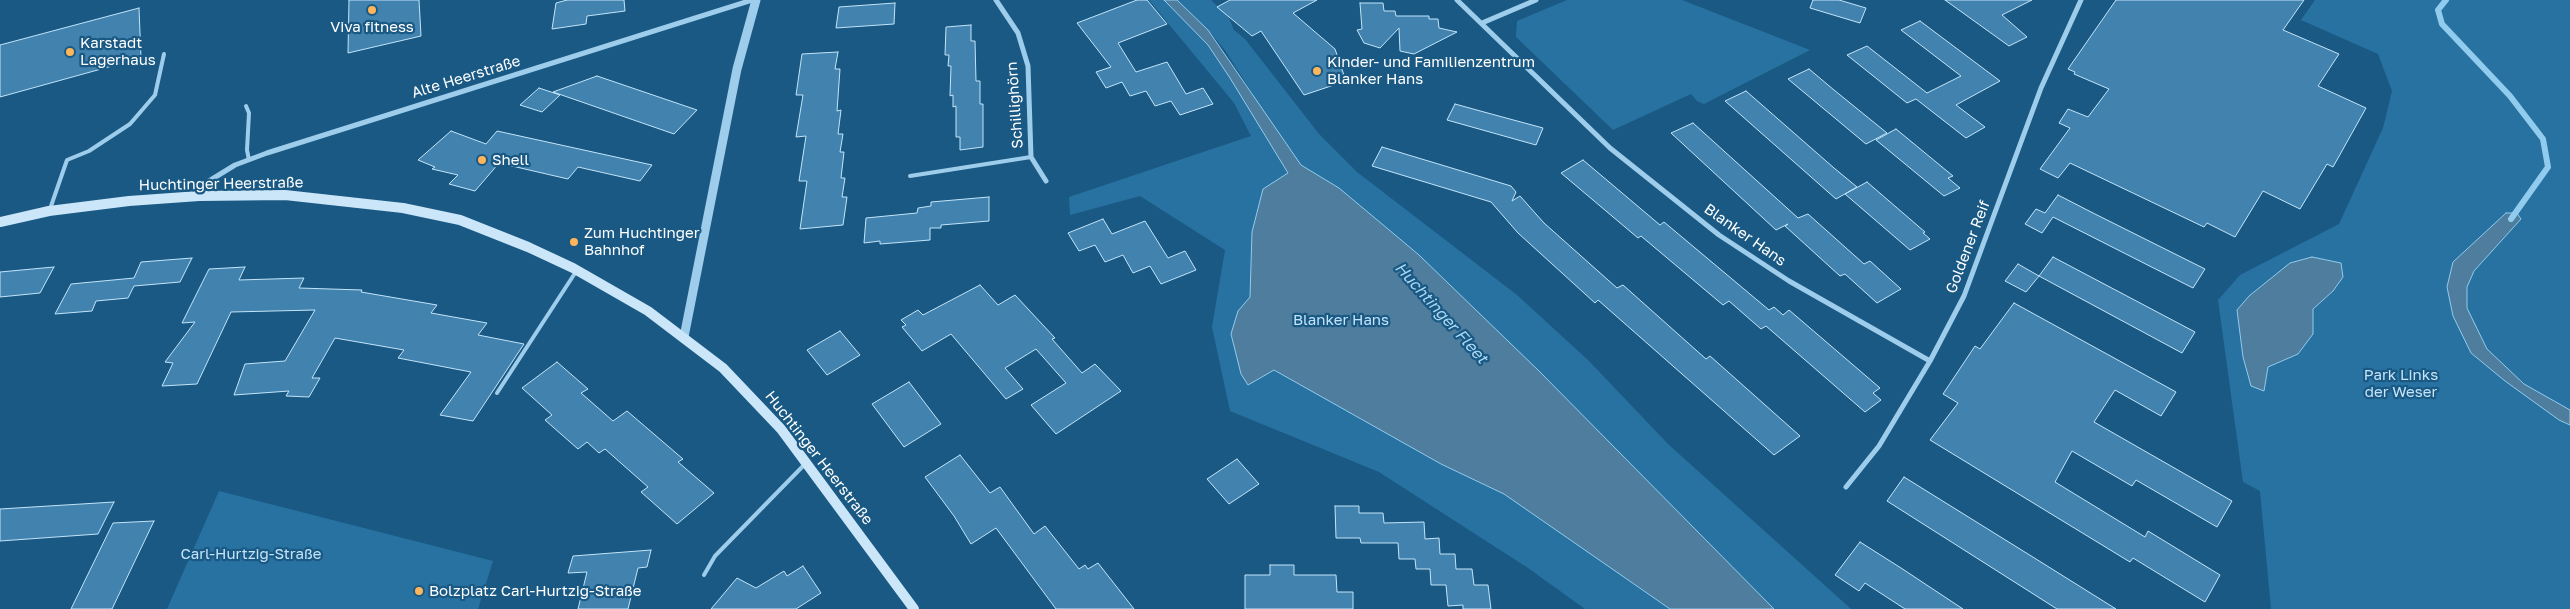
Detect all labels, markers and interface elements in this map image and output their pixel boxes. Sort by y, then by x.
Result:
marker: Viva fitness [366,4,378,16]
place label: Viva fitness [330,18,414,36]
place label: Karstadt Lagerhaus [80,34,156,69]
marker: Karstadt Lagerhaus [64,46,76,58]
street label: Alte Heerstraße [409,52,523,102]
place label: Kinder- und Familienzentrum Blanker Hans [1327,53,1535,88]
street label: Schillighörn [1003,61,1027,149]
marker: Kinder- und Familienzentrum Blanker Hans [1311,65,1323,77]
place label: Shell [492,151,529,169]
marker: Shell [476,154,488,166]
street label: Huchtinger Heerstraße [139,174,303,194]
street label: Goldener Reif [1942,198,1994,296]
street label: Blanker Hans [1700,200,1790,270]
place label: Zum Huchtinger Bahnhof [584,224,700,259]
marker: Zum Huchtinger Bahnhof [568,236,580,248]
water label: Huchtinger Fleet [1391,258,1491,368]
park label: Blanker Hans [1293,311,1389,329]
park label: Park Links der Weser [2364,366,2438,401]
street label: Huchtinger Heerstraße [761,388,877,528]
park label: Carl-Hurtzig-Straße [181,545,321,563]
place label: Bolzplatz Carl-Hurtzig-Straße [429,582,642,600]
marker: Bolzplatz Carl-Hurtzig-Straße [413,585,425,597]

